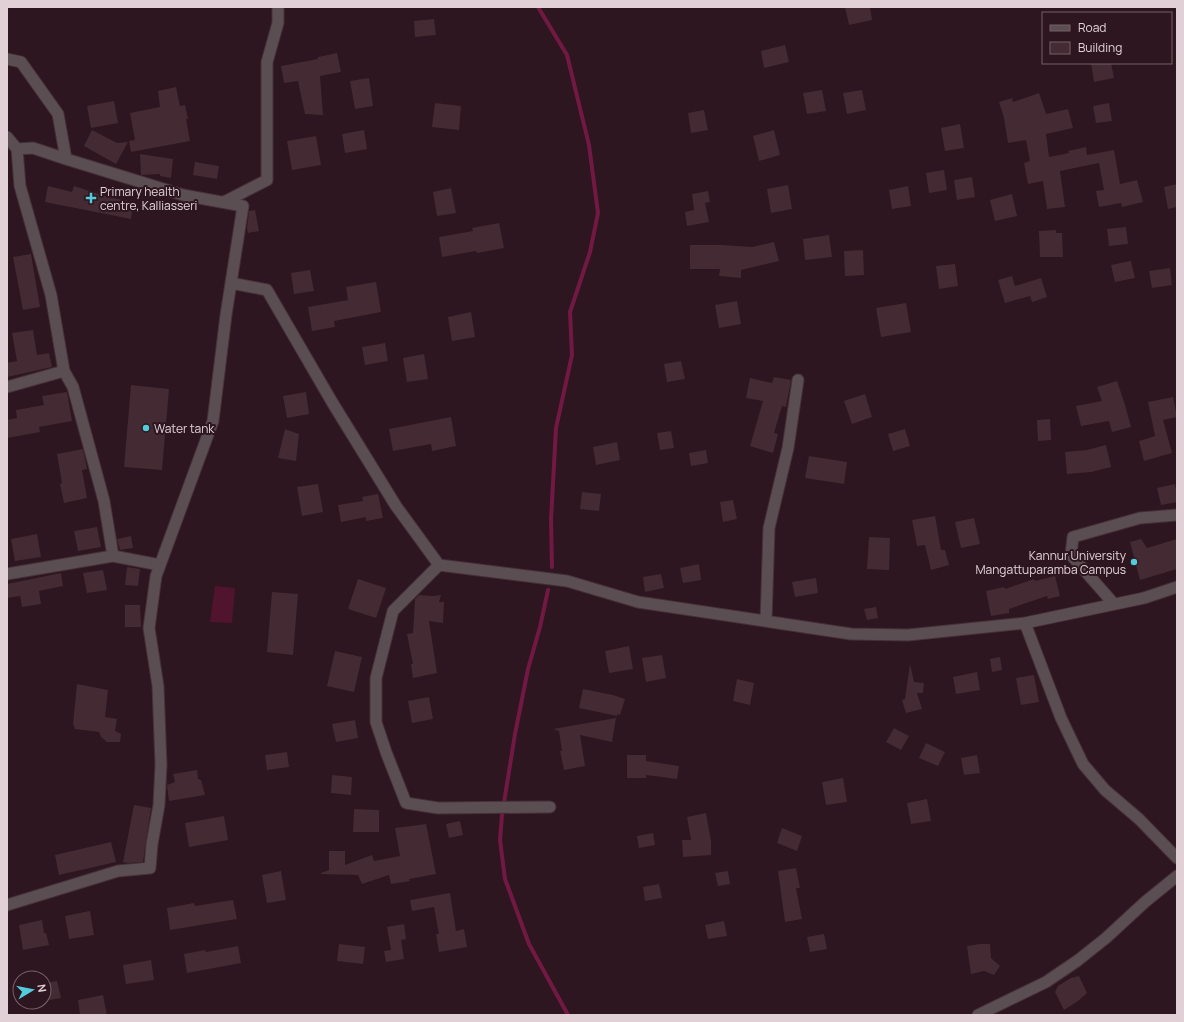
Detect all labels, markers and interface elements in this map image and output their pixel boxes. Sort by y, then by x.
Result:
legend [1042,12,1172,64]
text: Road [1078,19,1106,36]
text: Building [1078,39,1122,56]
place label: Primary health centre, Kalliasseri [100,183,197,214]
marker: Primary health centre, Kalliasseri [85,192,97,204]
place label: Water tank [154,420,215,437]
marker: Water tank [141,423,151,433]
place label: Kannur University Mangattuparamba Campus [975,547,1127,578]
marker: Kannur University Mangattuparamba Campus [1129,557,1139,567]
north arrow [12,970,52,1010]
text: N [34,983,50,993]

